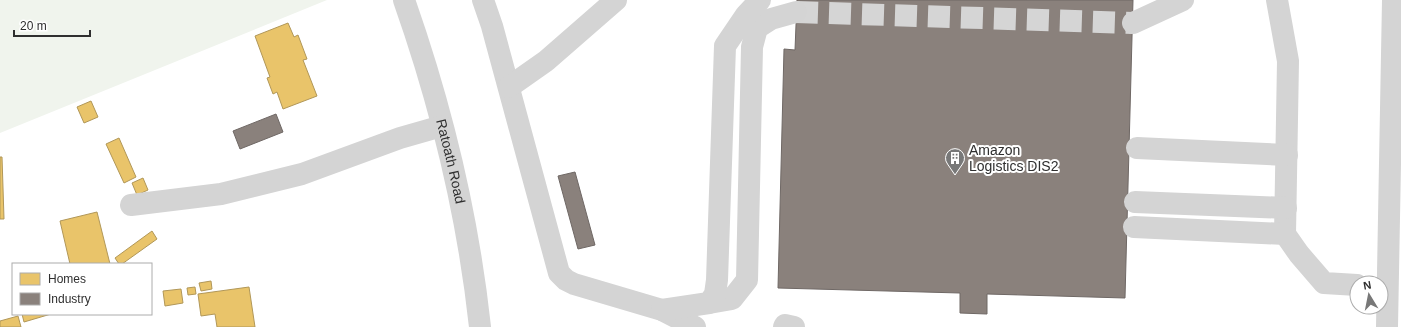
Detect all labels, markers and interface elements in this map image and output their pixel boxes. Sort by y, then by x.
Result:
scale bar [14,12,90,38]
text: 20 m [20,19,47,33]
street label: Ratoath Road [433,117,468,205]
place label: Amazon Logistics DIS2 [969,142,1059,174]
building icon: Amazon Logistics DIS2 [944,147,966,175]
legend [12,263,152,315]
text: Homes [48,272,86,286]
north arrow [1349,275,1389,315]
text: N [1362,279,1372,292]
text: Industry [48,292,91,306]

